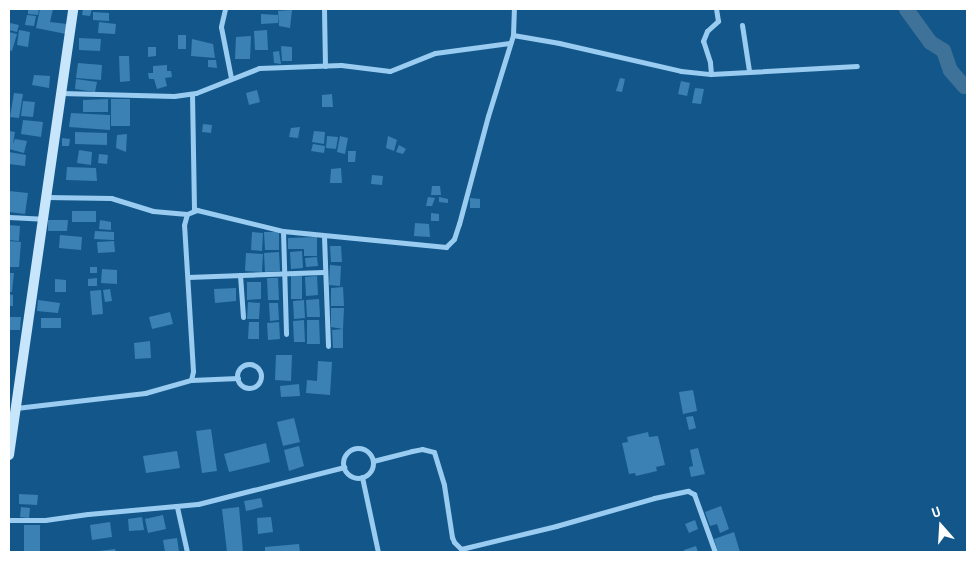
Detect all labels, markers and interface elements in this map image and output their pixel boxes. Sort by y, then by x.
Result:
north arrow [916,501,966,551]
text: U [929,502,943,522]

